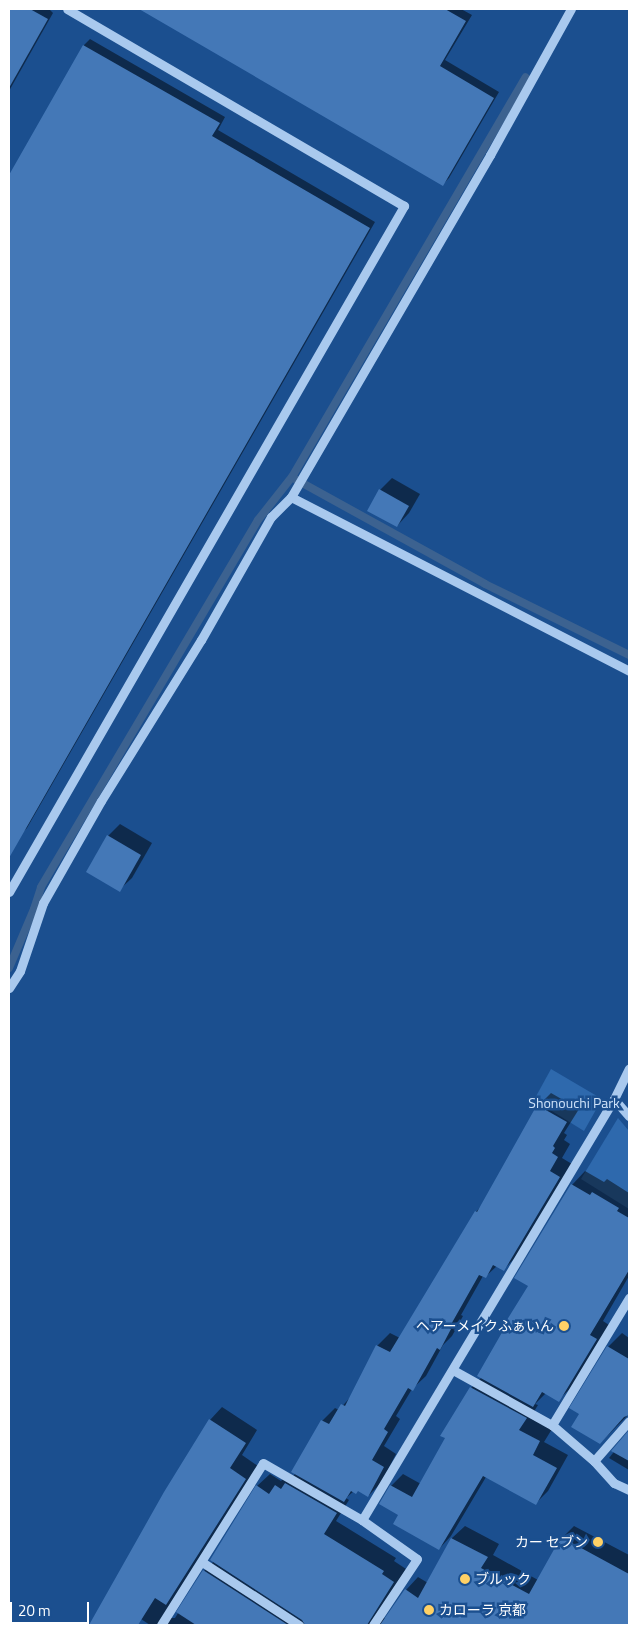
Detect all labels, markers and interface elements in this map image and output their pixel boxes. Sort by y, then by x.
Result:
park label: Shonouchi Park [528,1095,620,1111]
place label: ヘアーメイクふぁいん [415,1318,554,1334]
marker: ヘアーメイクふぁいん [558,1320,570,1332]
place label: カー セブン [515,1534,588,1550]
marker: カー セブン [592,1536,604,1548]
place label: ブルック [475,1571,531,1587]
marker: ブルック [459,1573,471,1585]
scale bar [12,1592,91,1624]
text: 20 m [18,1599,51,1622]
place label: カローラ 京都 [439,1602,526,1618]
marker: カローラ 京都 [423,1604,435,1616]

